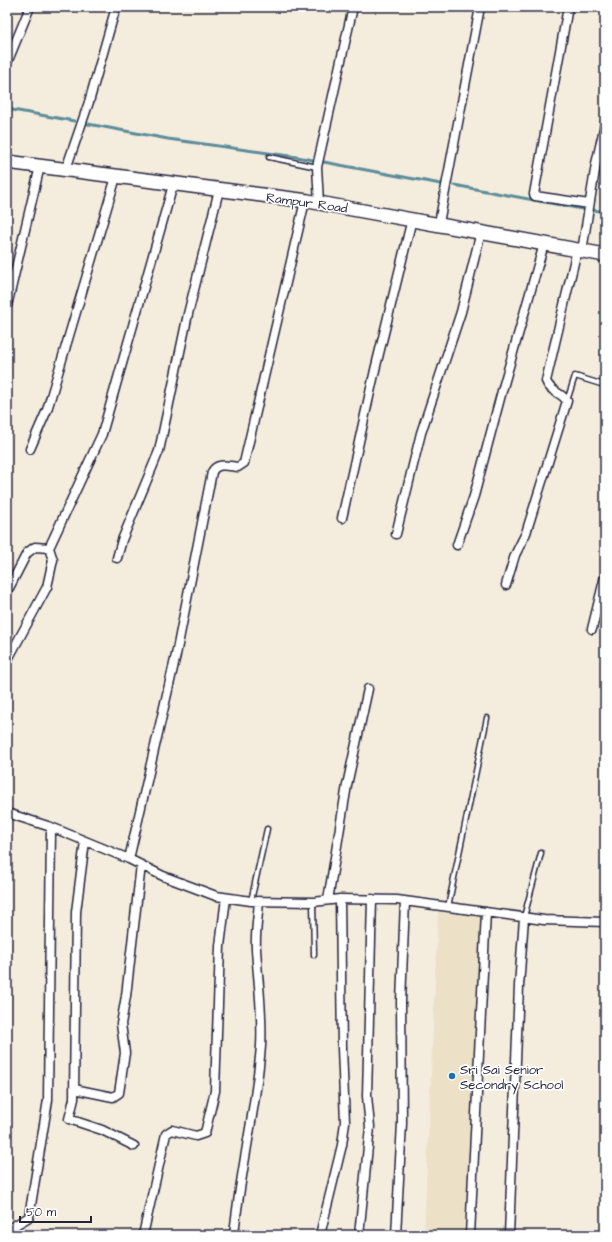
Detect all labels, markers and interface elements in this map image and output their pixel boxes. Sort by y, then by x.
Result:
street label: Rampur Road [265,188,349,218]
place label: Sri Sai Senior Secondry School [460,1061,563,1095]
marker: Sri Sai Senior Secondry School [447,1071,457,1081]
scale bar [20,1198,91,1224]
text: 50 m [26,1204,57,1221]

